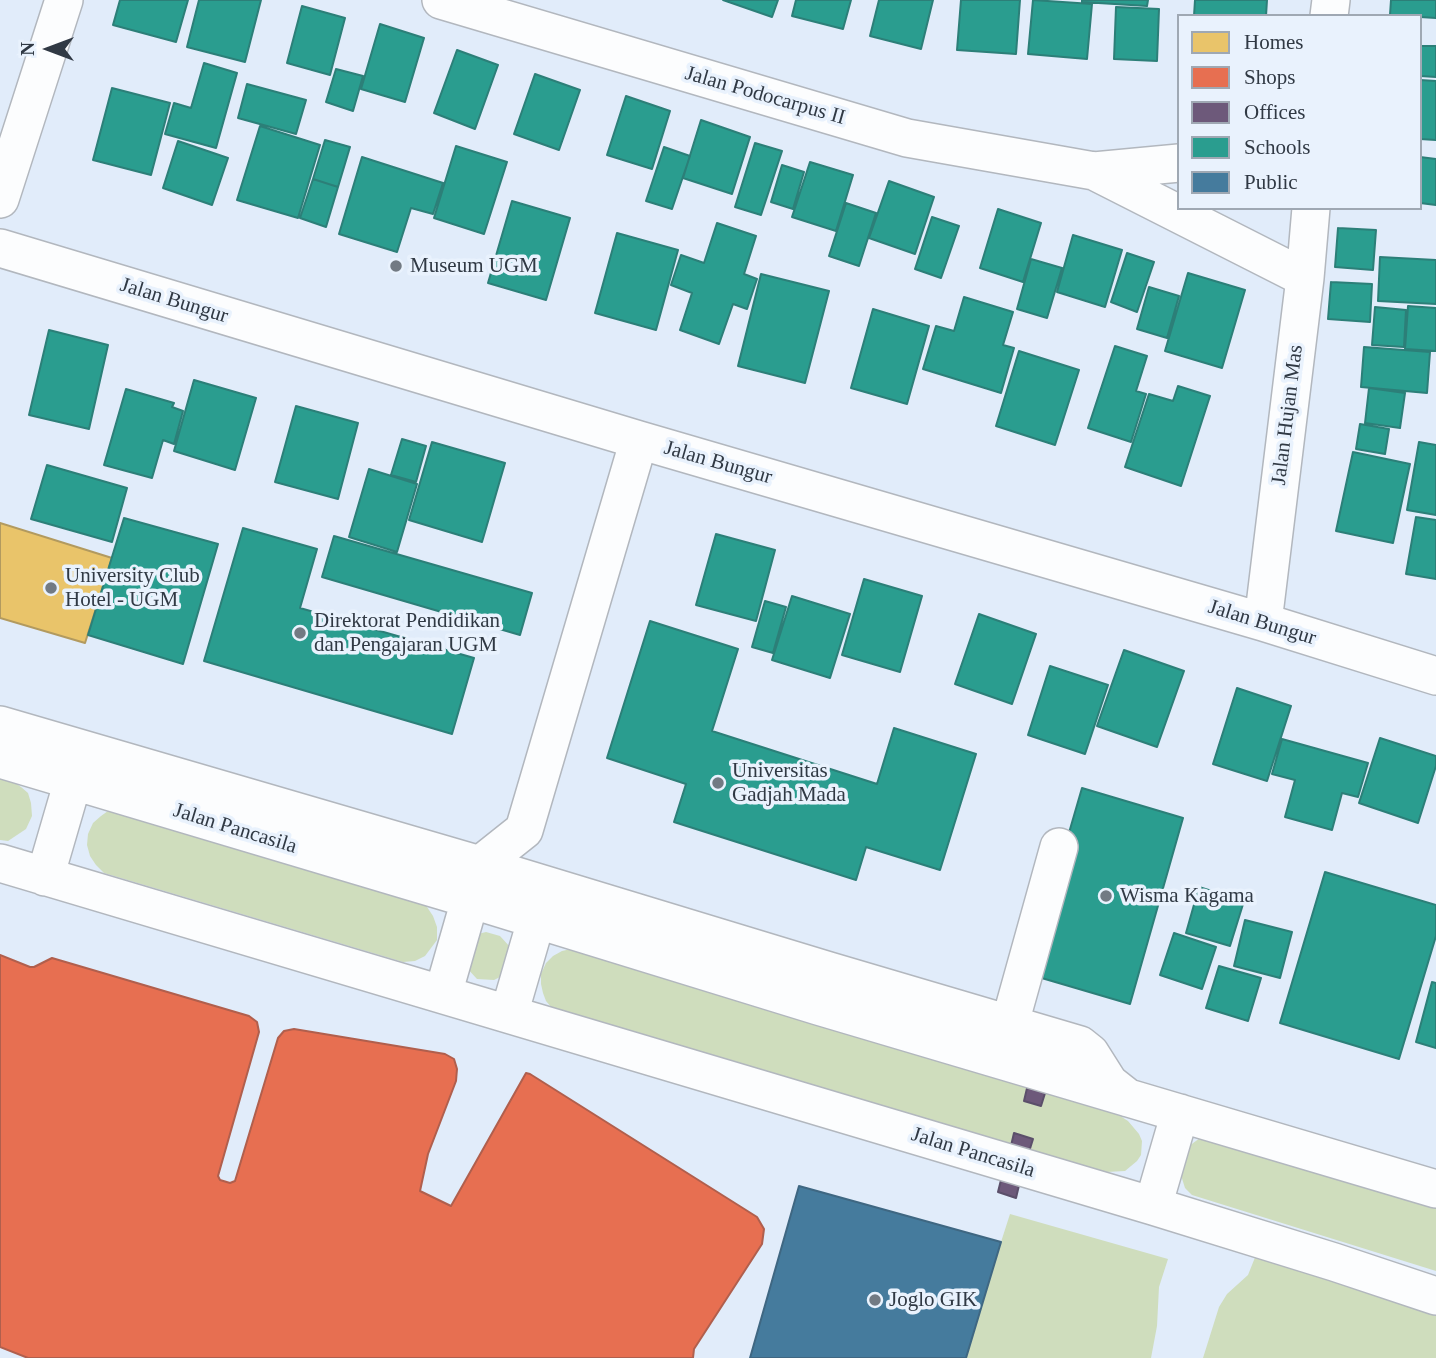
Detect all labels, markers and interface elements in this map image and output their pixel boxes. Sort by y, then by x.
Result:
north arrow [14,14,84,84]
legend [1177,14,1422,210]
text: Homes [1244,30,1304,54]
text: N [17,42,38,56]
street label: Jalan Podocarpus II [682,61,848,131]
text: Shops [1244,65,1295,89]
text: Offices [1244,100,1305,124]
text: Schools [1244,135,1311,159]
text: Public [1244,170,1298,194]
place label: Museum UGM [410,253,538,279]
marker: Museum UGM [388,258,404,274]
street label: Jalan Bungur [117,273,231,329]
street label: Jalan Hujan Mas [1267,343,1309,487]
street label: Jalan Bungur [661,436,775,490]
place label: University Club Hotel - UGM [65,563,200,613]
marker: University Club Hotel - UGM [43,580,59,596]
street label: Jalan Bungur [1205,595,1319,651]
place label: Direktorat Pendidikan dan Pengajaran UGM [314,608,500,658]
marker: Direktorat Pendidikan dan Pengajaran UGM [292,625,308,641]
place label: Universitas Gadjah Mada [732,758,846,808]
marker: Universitas Gadjah Mada [710,775,726,791]
street label: Jalan Pancasila [170,798,300,860]
place label: Wisma Kagama [1120,883,1254,909]
marker: Wisma Kagama [1098,888,1114,904]
street label: Jalan Pancasila [908,1122,1038,1184]
place label: Joglo GIK [889,1287,977,1313]
marker: Joglo GIK [867,1292,883,1308]

